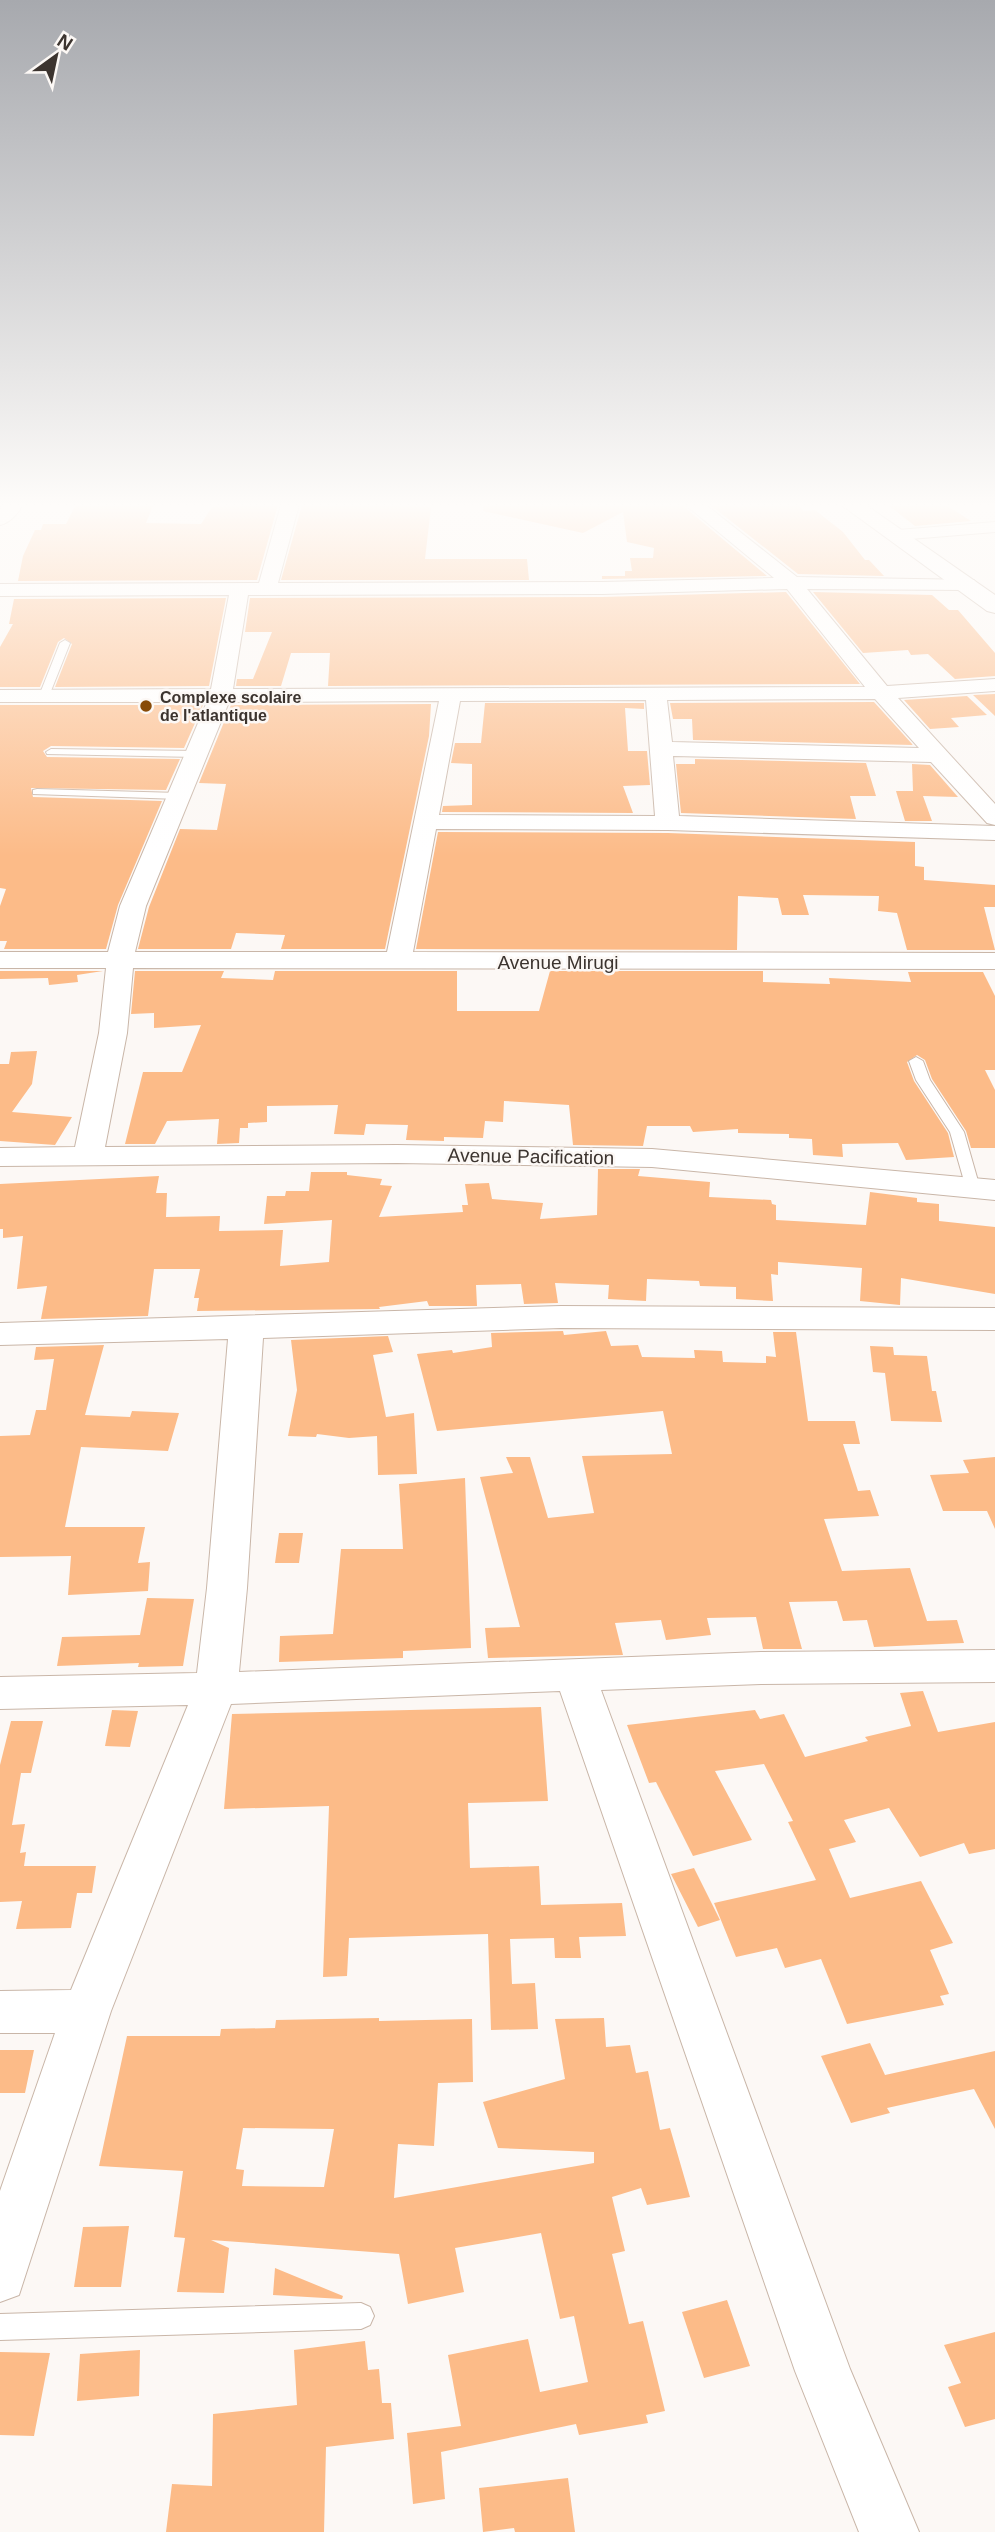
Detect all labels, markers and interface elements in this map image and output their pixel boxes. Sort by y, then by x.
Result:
north arrow [21,21,91,91]
text: N [54,30,76,55]
place label: Complexe scolaire de l'atlantique [160,689,302,724]
marker: Complexe scolaire de l'atlantique [138,698,154,714]
street label: Avenue Mirugi [497,952,619,973]
street label: Avenue Pacification [448,1145,614,1168]

